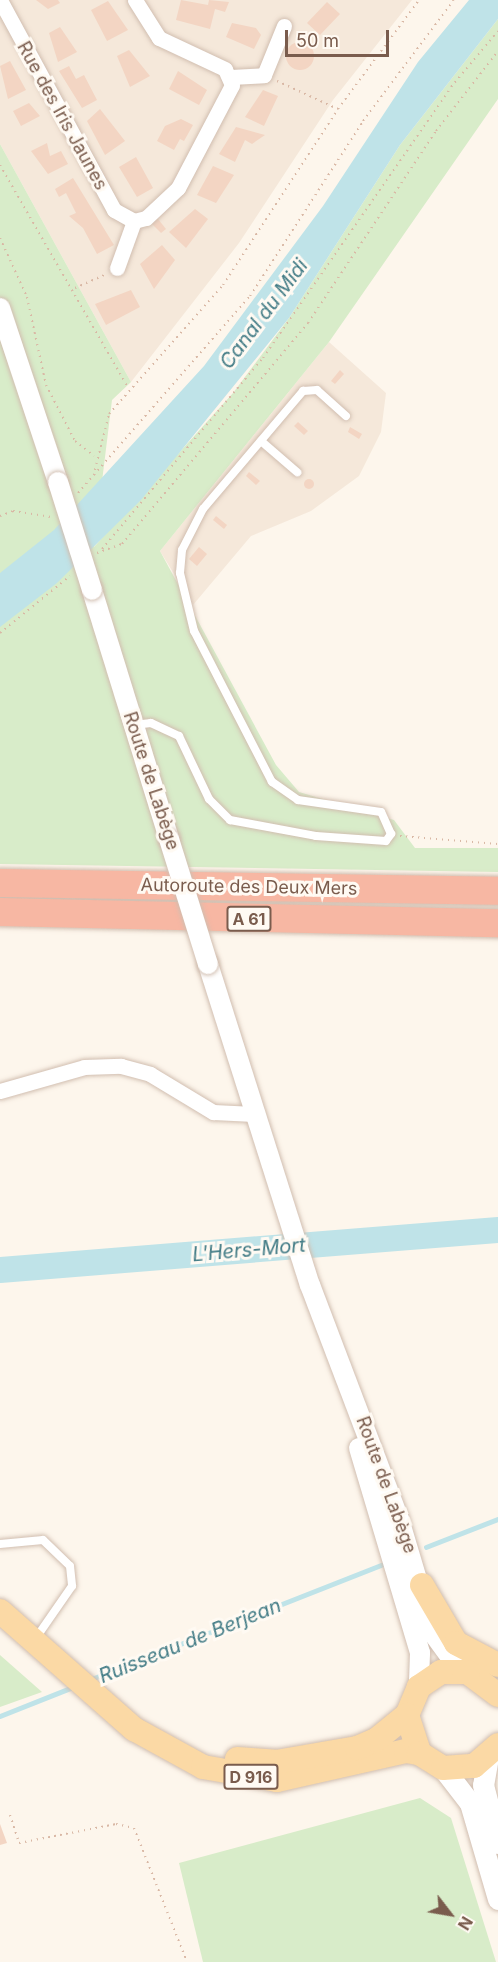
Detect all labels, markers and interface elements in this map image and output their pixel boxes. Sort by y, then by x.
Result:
scale bar [288,18,392,56]
text: 50 m [296,30,339,51]
street label: Rue des Iris Jaunes [12,38,112,194]
water label: Canal du Midi [215,254,313,374]
street label: Route de Labège [118,709,184,853]
street label: Autoroute des Deux Mers [140,874,358,900]
road number: A 61 [225,906,273,932]
water label: L'Hers-Mort [191,1233,307,1267]
street label: Route de Labège [351,1414,421,1556]
water label: Ruisseau de Berjean [95,1593,285,1689]
road number: D 916 [222,1764,280,1790]
north arrow [420,1884,480,1944]
text: N [454,1913,477,1934]

